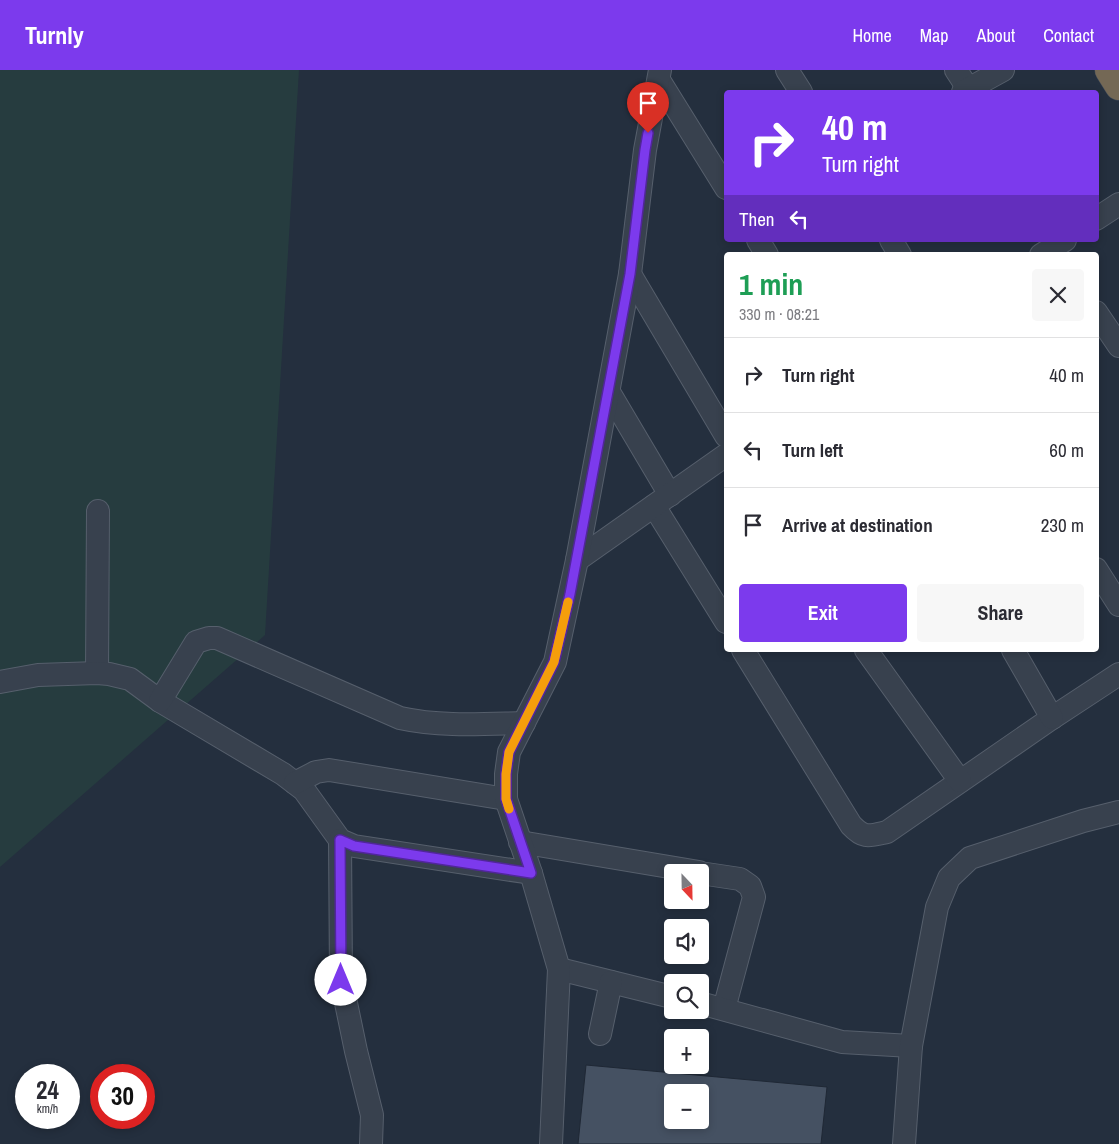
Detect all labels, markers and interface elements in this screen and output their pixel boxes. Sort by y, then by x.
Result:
text: Turnly [25,19,84,51]
text: Home [852,23,892,48]
text: Map [920,23,949,48]
text: About [977,23,1015,48]
text: Contact [1043,23,1094,48]
pin [627,82,669,133]
icon: arrive [634,89,662,117]
text: 40 m [822,104,887,151]
icon: right [739,110,804,175]
text: Turn right [822,149,899,179]
icon: left [785,205,813,233]
text: Then [739,206,775,232]
text: 1 min [739,264,803,304]
button: close [1032,269,1084,321]
text: 330 m · 08:21 [739,303,819,325]
icon: right [739,361,767,389]
text: Turn right [782,362,854,388]
text: 40 m [1049,362,1084,388]
icon: left [739,436,767,464]
text: Turn left [782,437,843,463]
text: 60 m [1049,437,1084,463]
icon: arrive [739,511,767,539]
text: Arrive at destination [782,512,933,538]
text: 230 m [1041,512,1084,538]
button: Exit [739,584,907,642]
button: Share [917,584,1084,642]
north arrow [664,864,709,909]
map controls [664,864,709,1129]
button: sound [664,919,709,964]
position arrow [314,953,366,1005]
button: search [664,974,709,1019]
button: + [664,1029,709,1074]
speed limit sign: 30 [90,1064,155,1129]
text: 24 [36,1073,59,1107]
button: − [664,1084,709,1129]
text: km/h [37,1101,58,1117]

